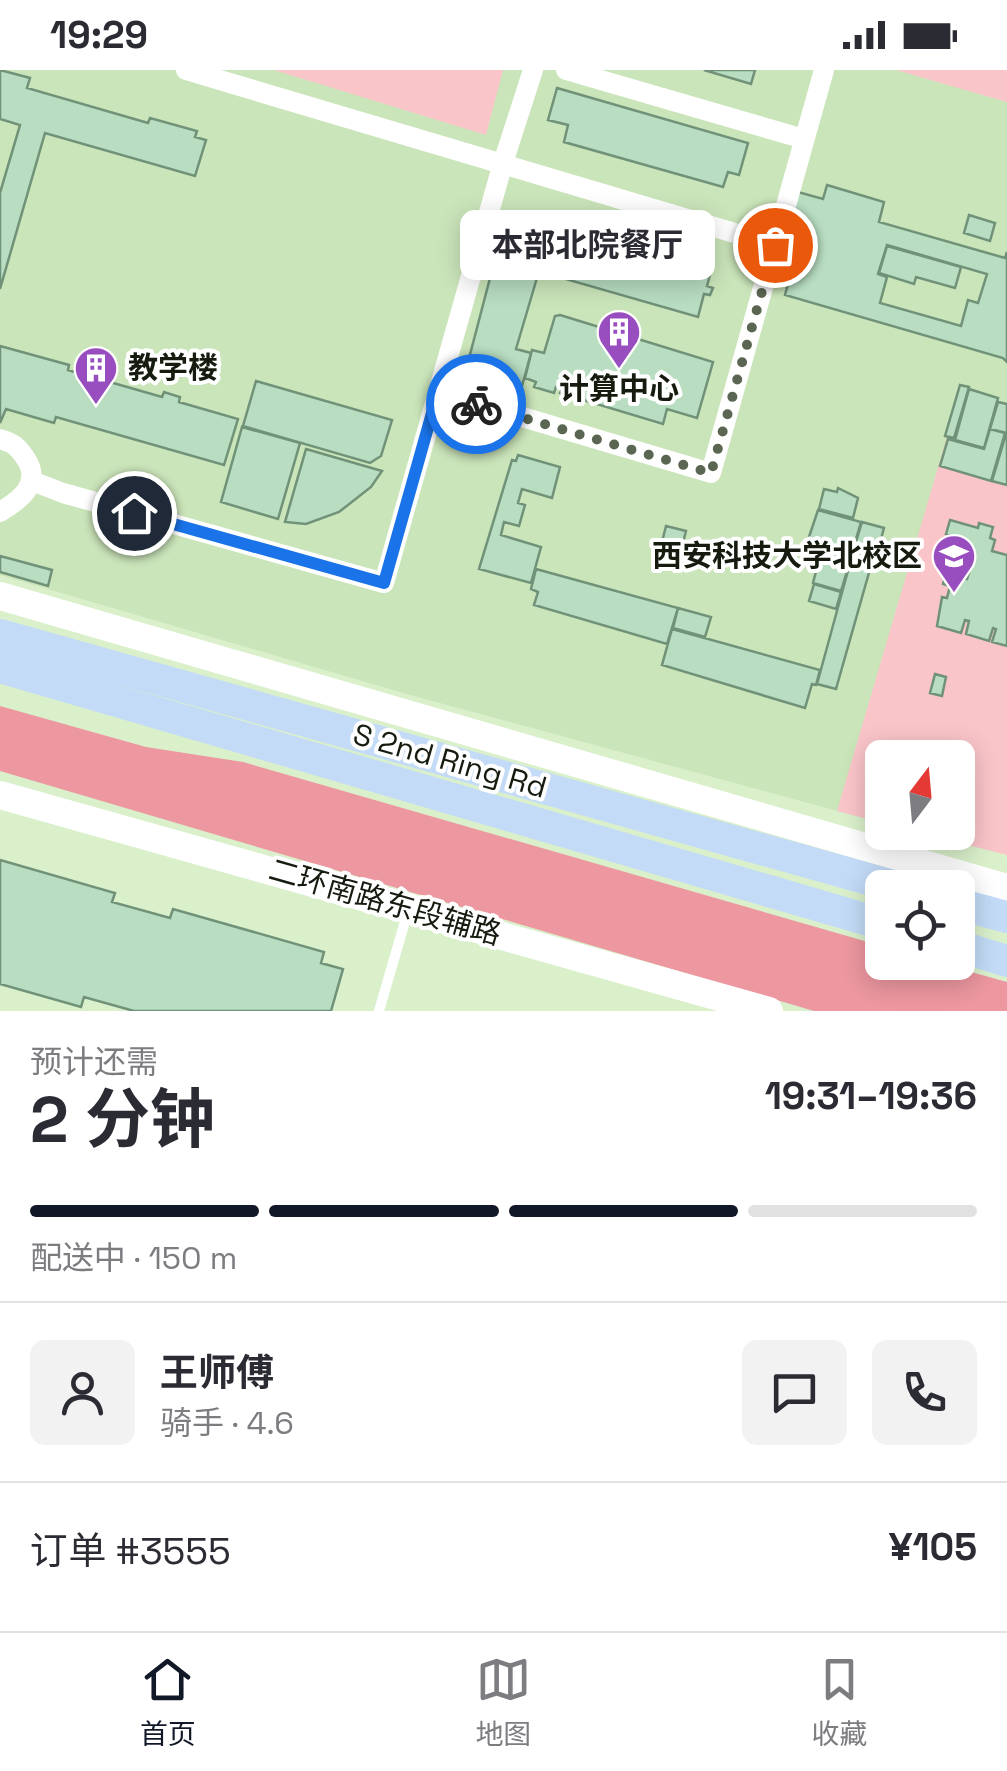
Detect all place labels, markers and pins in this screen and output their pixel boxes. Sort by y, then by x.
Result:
pin [733,203,818,288]
callout: 本部北院餐厅 [460,210,715,280]
building icon: 计算中心 [596,309,642,370]
building icon: 教学楼 [73,345,119,406]
place label: 教学楼 [128,348,218,387]
place label: 计算中心 [559,369,679,408]
pin [92,471,177,556]
school or university icon: 西安科技大学北校区 [931,533,977,594]
place label: 西安科技大学北校区 [652,536,922,575]

